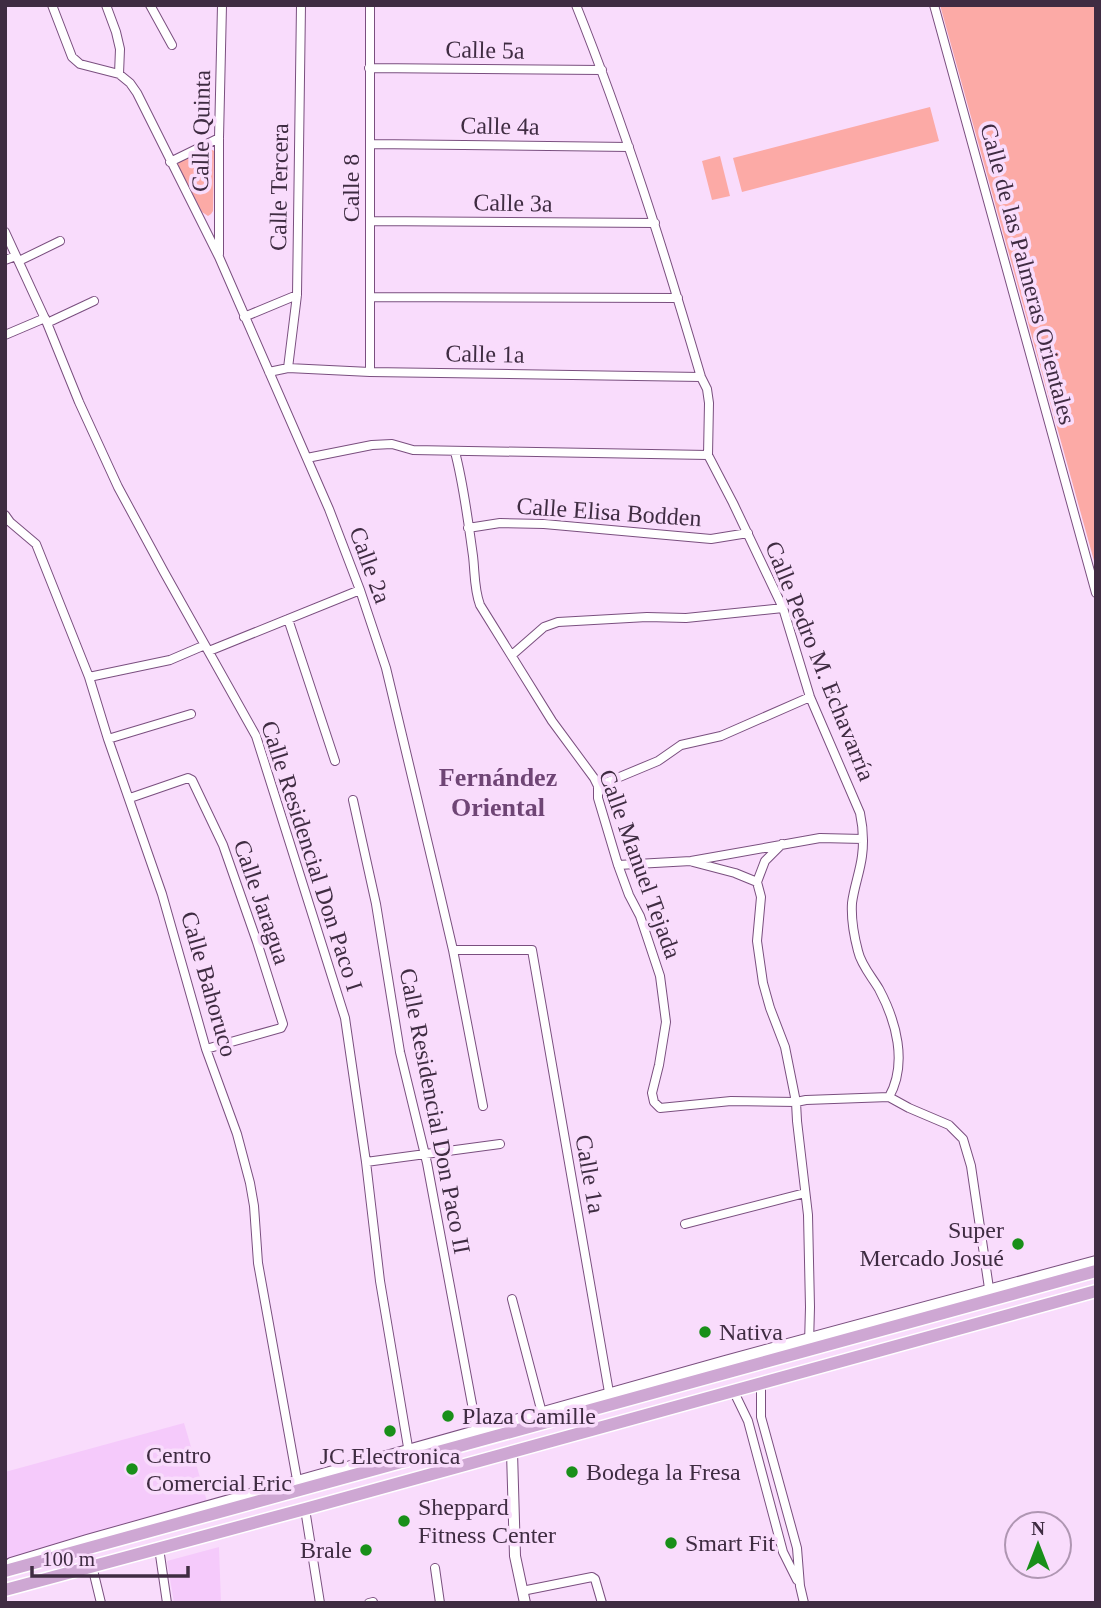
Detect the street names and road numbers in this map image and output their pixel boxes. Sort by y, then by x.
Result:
street label: Calle 5a [445,36,525,64]
street label: Calle Quinta [187,69,215,192]
street label: Calle 4a [460,112,540,140]
street label: Calle de las Palmeras Orientales [975,121,1081,427]
street label: Calle Tercera [265,123,293,251]
street label: Calle 8 [338,154,364,222]
street label: Calle 3a [473,189,553,217]
street label: Calle 1a [445,340,525,368]
street label: Calle Elisa Bodden [516,493,702,531]
street label: Calle 2a [344,523,396,607]
street label: Calle Pedro M. Echavarría [760,537,880,785]
street label: Calle Residencial Don Paco I [256,718,368,994]
street label: Calle Manuel Tejada [594,766,686,962]
street label: Calle Jaragua [229,836,296,968]
street label: Calle Bahoruco [176,908,242,1060]
street label: Calle Residencial Don Paco II [395,966,475,1256]
street label: Calle 1a [570,1133,610,1216]

